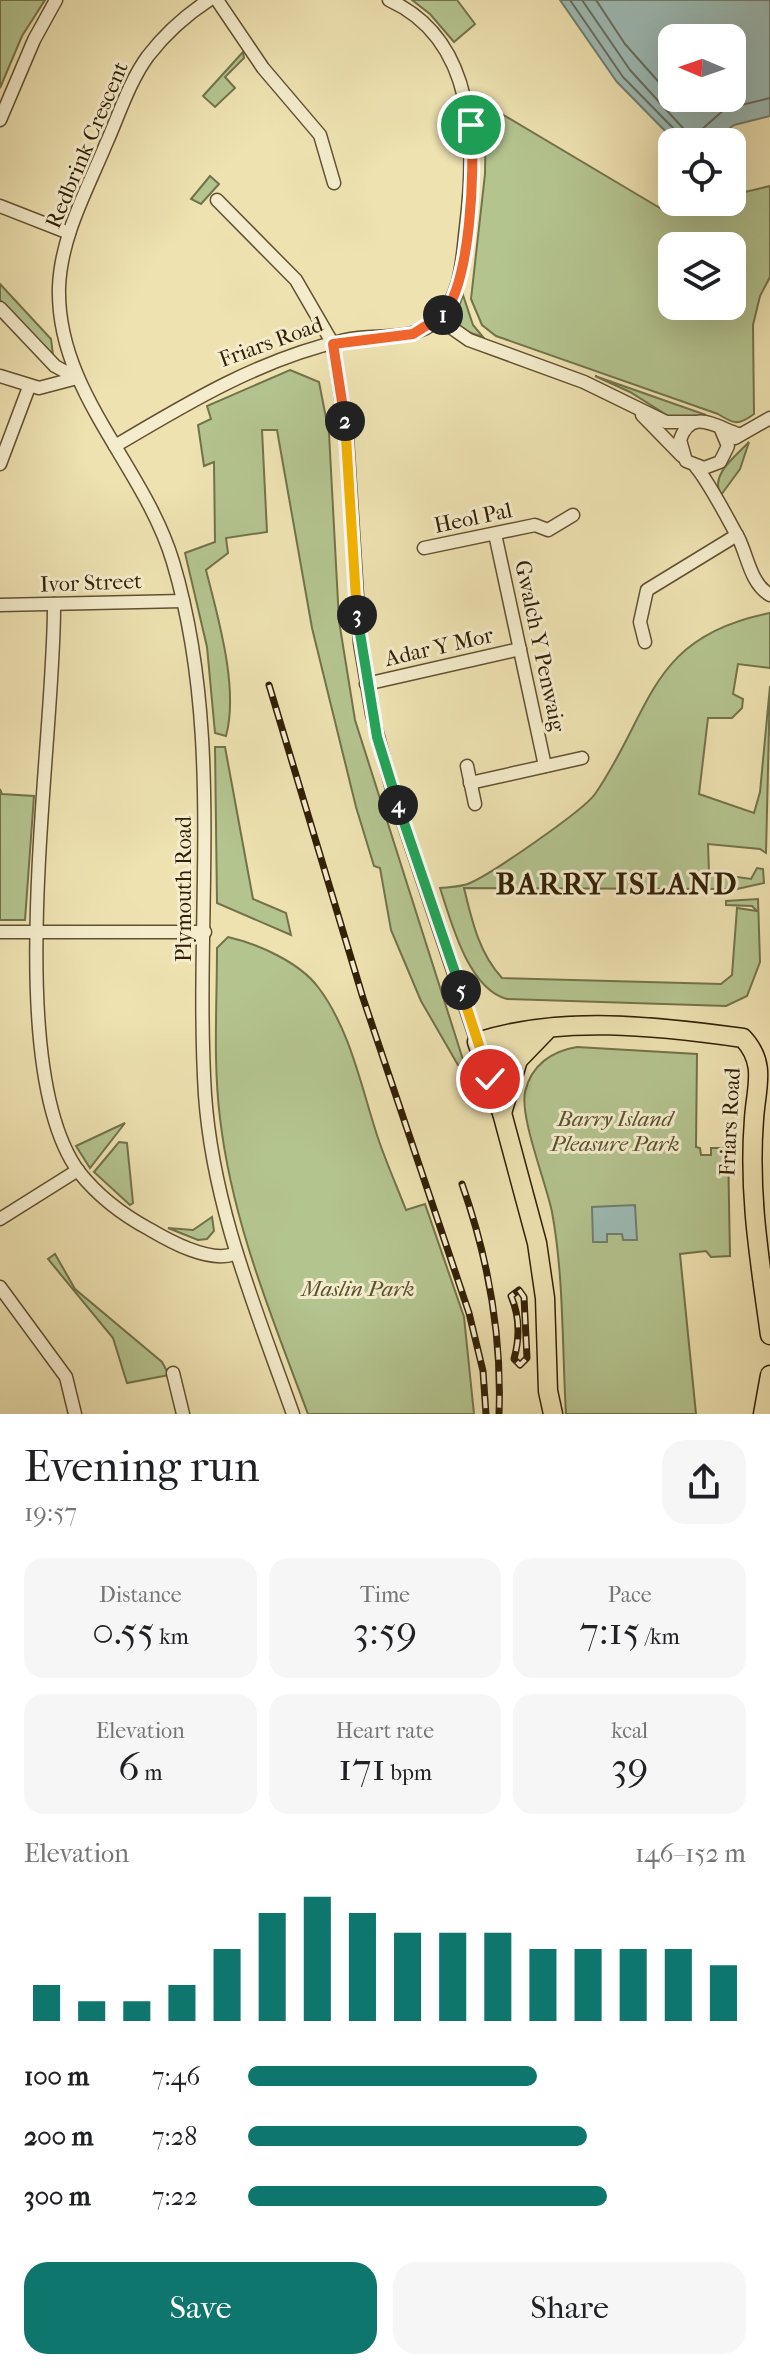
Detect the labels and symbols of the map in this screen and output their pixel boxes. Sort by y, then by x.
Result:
north arrow [658,24,746,112]
street label: Redbrink Crescent [40,58,134,232]
pin [437,91,505,159]
pin: 1 [423,295,463,335]
street label: Friars Road [215,311,328,373]
pin: 2 [325,401,365,441]
street label: Heol Pal [432,497,514,539]
street label: Gwalch Y Penwaig [509,558,571,734]
street label: Ivor Street [40,568,142,598]
pin: 3 [337,595,377,635]
street label: Adar Y Mor [381,622,496,672]
pin: 4 [378,785,418,825]
street label: Plymouth Road [171,815,197,962]
district label: BARRY ISLAND [496,867,738,902]
pin: 5 [441,970,481,1010]
pin [456,1045,524,1113]
street label: Friars Road [714,1066,746,1177]
park label: Barry Island Pleasure Park [549,1106,680,1157]
park label: Maslin Park [299,1276,415,1302]

